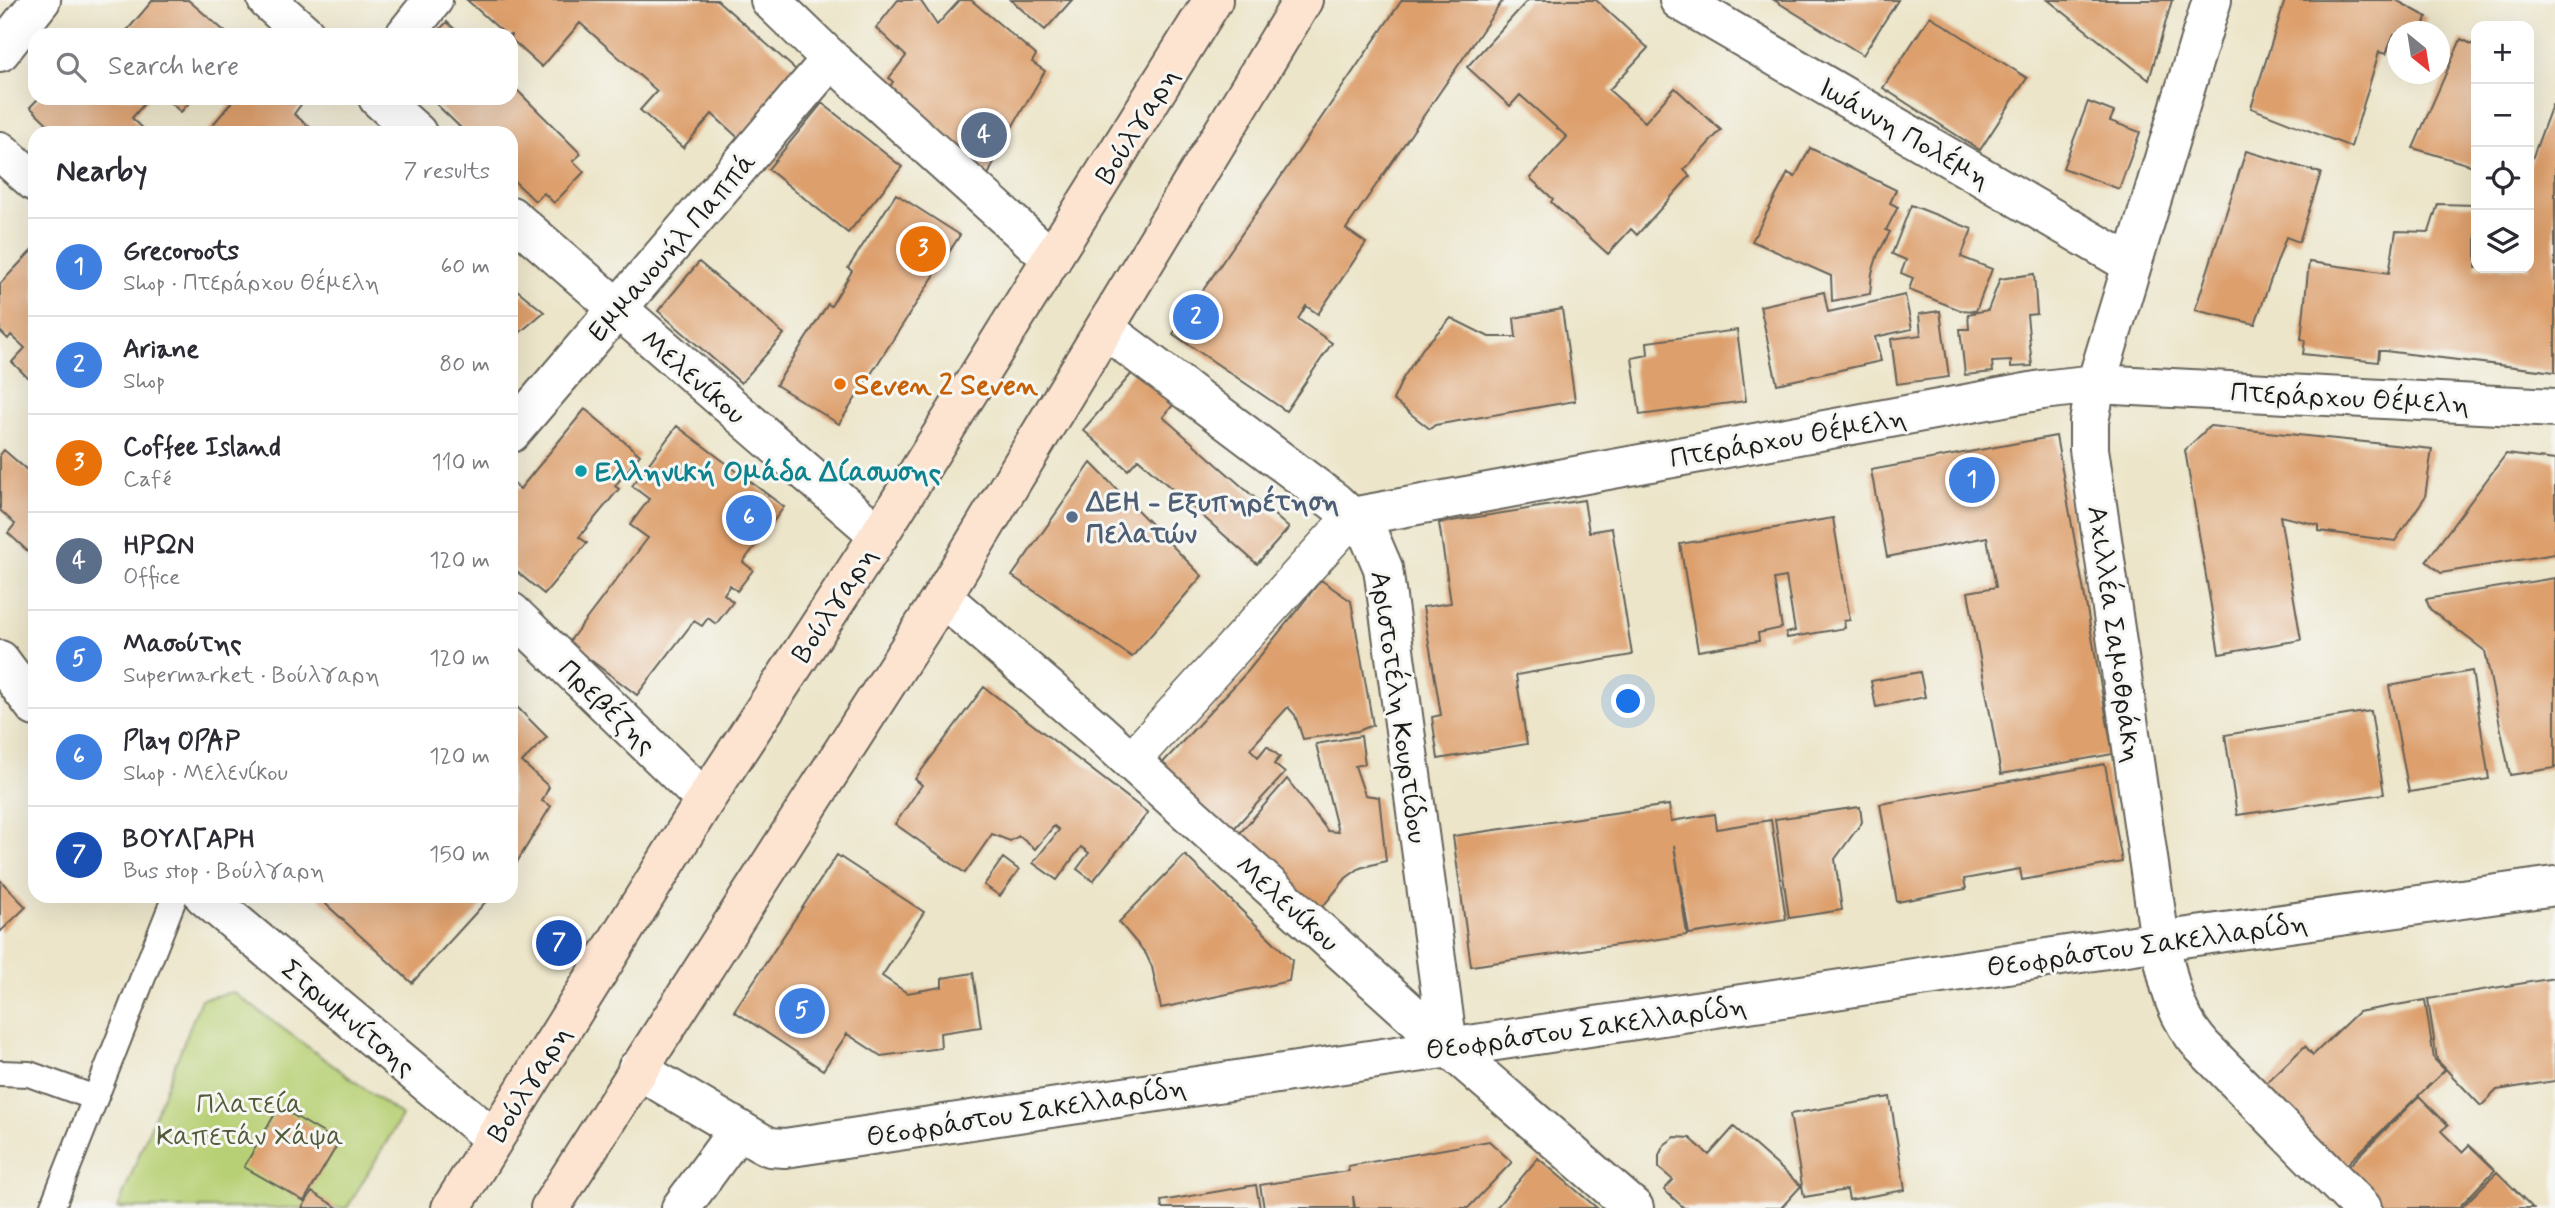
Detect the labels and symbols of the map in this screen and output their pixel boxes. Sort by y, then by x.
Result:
north arrow [2387,21,2450,84]
street label: Βούλγαρη [1088,61,1189,192]
street label: Ιωάννη Πολέμη [1811,70,1996,198]
pin: 4 [961,109,1007,161]
street label: Εμμανουήλ Παππά [580,145,765,350]
pin: 3 [900,223,946,275]
pin: 2 [1173,291,1219,343]
street label: Μελενίκου [632,322,753,434]
place label: Seven 2 Seven [854,368,1039,405]
street label: Πτεράρχου Θέμελη [2229,375,2470,424]
marker: Seven 2 Seven [832,376,848,392]
street label: Πτεράρχου Θέμελη [1667,400,1910,478]
pin: 1 [1949,454,1995,506]
place label: Ελληνική Ομάδα Δίασωσης [595,455,941,492]
marker: Ελληνική Ομάδα Δίασωσης [573,463,589,479]
place label: ΔΕΗ - Εξυπηρέτηση Πελατών [1085,484,1339,554]
pin: 6 [726,492,772,544]
street label: Αχιλλέα Σαμοθράκη [2077,503,2150,765]
marker: ΔΕΗ - Εξυπηρέτηση Πελατών [1064,509,1080,525]
street label: Βούλγαρη [784,540,886,670]
street label: Αριστοτέλη Κουρτίδου [1360,569,1435,846]
street label: Πρεβέζης [549,652,663,764]
your location [1611,684,1645,718]
street label: Μελενίκου [1226,848,1346,961]
street label: Θεοφράστου Σακελλαρίδη [1984,906,2310,987]
pin: 7 [536,917,582,969]
street label: Στρωμνίτσης [272,952,422,1086]
pin: 5 [779,985,825,1037]
street label: Θεοφράστου Σακελλαρίδη [1423,989,1749,1070]
street label: Βούλγαρη [480,1019,581,1150]
street label: Θεοφράστου Σακελλαρίδη [864,1070,1189,1157]
park label: Πλατεία Καπετάν Χάψα [156,1087,344,1156]

